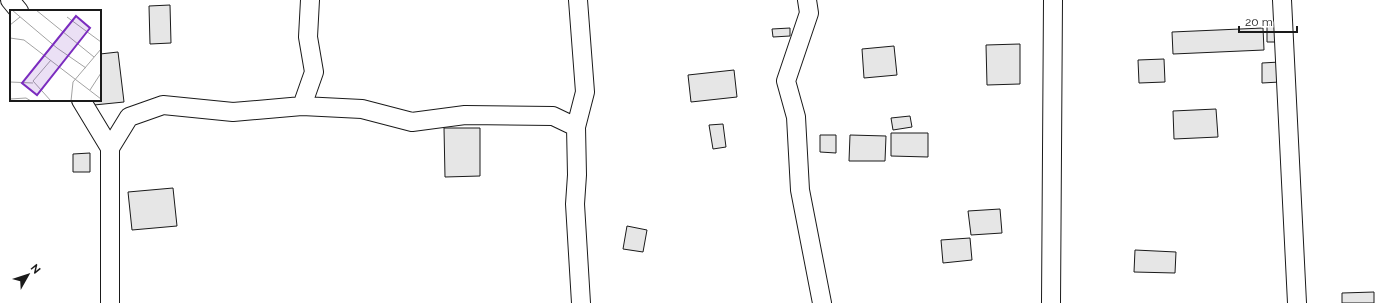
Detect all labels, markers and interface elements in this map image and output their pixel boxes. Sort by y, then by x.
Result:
scale bar [1239,8,1297,34]
inset map [10,10,101,101]
text: 20 m [1245,15,1273,29]
north arrow [8,255,48,295]
text: N [28,262,43,276]

